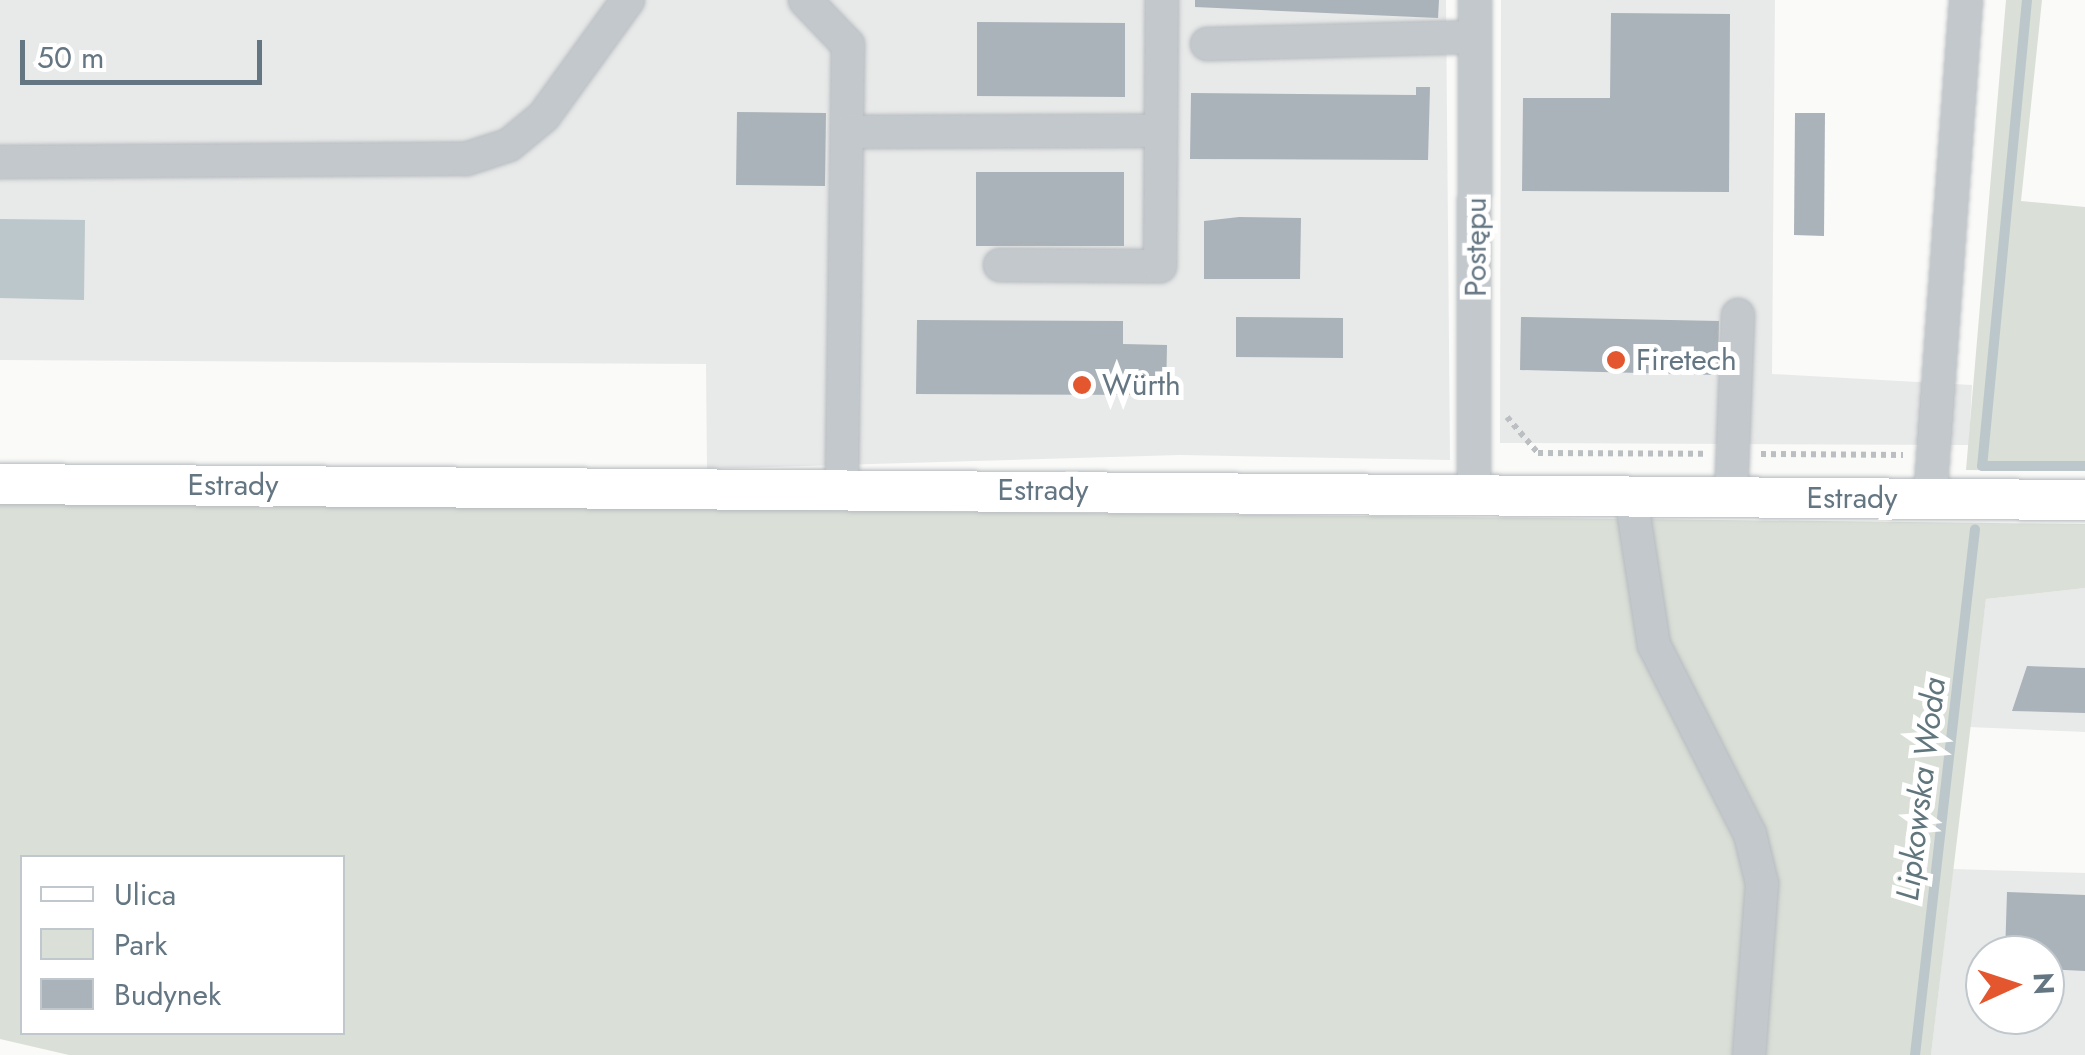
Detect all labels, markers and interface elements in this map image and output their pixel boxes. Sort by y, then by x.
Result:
scale bar [25,20,268,82]
text: 50 m [37,36,104,79]
street label: Postępu [1458,197,1494,297]
place label: Firetech [1636,342,1737,378]
marker: Firetech [1605,349,1627,371]
place label: Würth [1102,367,1181,403]
marker: Würth [1071,374,1093,396]
street label: Estrady [188,467,278,503]
street label: Estrady [998,472,1088,508]
street label: Estrady [1807,480,1897,516]
water label: Lipkowska Woda [1888,675,1954,903]
legend [20,855,345,1035]
text: Ulica [114,873,176,916]
text: Park [114,923,167,966]
north arrow [1965,935,2065,1035]
text: N [2022,971,2065,996]
text: Budynek [114,973,221,1016]

